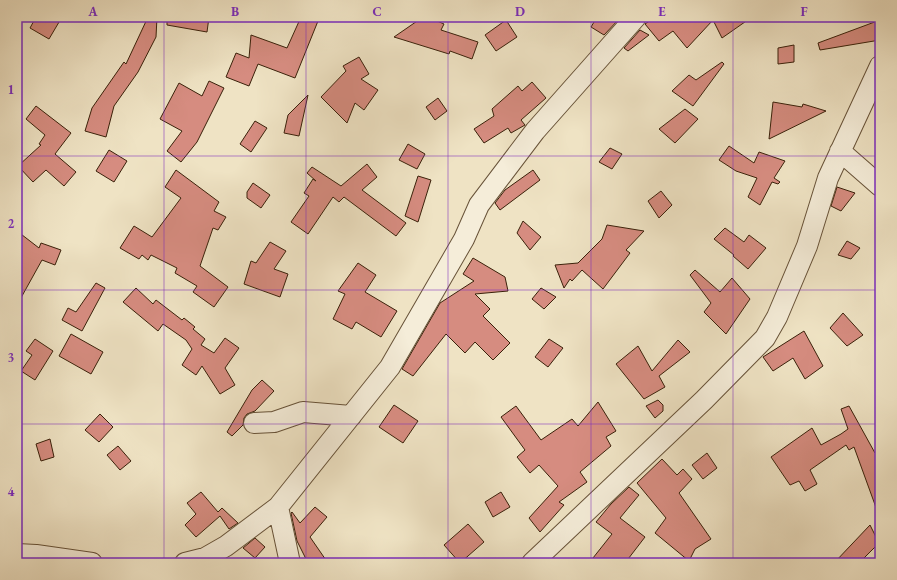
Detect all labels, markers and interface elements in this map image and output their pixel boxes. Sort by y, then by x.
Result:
text: A [87,3,98,20]
text: B [231,3,239,20]
text: C [372,3,382,20]
text: D [515,3,525,20]
text: E [658,3,666,20]
text: F [800,3,808,20]
text: 1 [8,81,15,98]
text: 2 [8,215,15,232]
text: 3 [8,349,15,366]
text: 4 [8,483,15,500]

